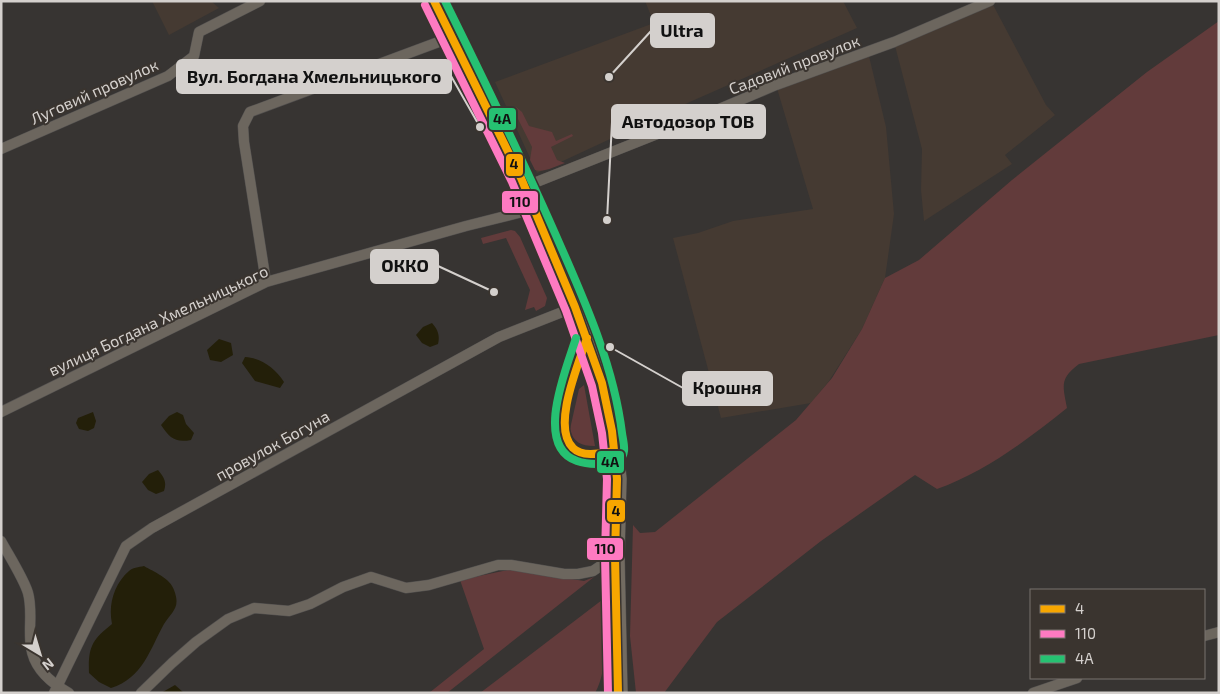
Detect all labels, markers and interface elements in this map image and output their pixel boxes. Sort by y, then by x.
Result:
callout: Ultra [651,14,714,47]
text: Ultra [660,19,704,41]
street label: Садовий провулок [726,30,863,99]
street label: Луговий провулок [27,54,162,129]
callout: Вул. Богдана Хмельницького [177,60,451,93]
text: Вул. Богдана Хмельницького [187,65,441,87]
callout: Автодозор ТОВ [612,105,765,138]
line badge: 4А [488,107,517,131]
text: 4А [493,110,512,127]
text: Автодозор ТОВ [622,110,754,132]
line badge: 4 [505,153,524,177]
text: 4 [510,155,519,172]
line badge: 110 [501,190,539,214]
text: 110 [510,193,531,210]
callout: ОККО [371,250,438,283]
text: ОККО [381,254,429,276]
street label: вулиця Богдана Хмельницького [45,261,271,380]
callout: Крошня [683,372,772,405]
text: Крошня [692,376,762,398]
street label: провулок Богуна [212,406,333,485]
line badge: 4А [596,450,625,474]
text: 4А [601,453,620,470]
line badge: 4 [606,499,626,523]
text: 4 [612,502,621,519]
line badge: 110 [586,537,624,561]
text: 110 [595,540,616,557]
legend [1030,589,1205,679]
text: 4 [1075,599,1084,617]
text: 110 [1075,624,1096,642]
north arrow [15,629,65,679]
text: 4А [1075,649,1094,667]
text: N [39,655,58,674]

